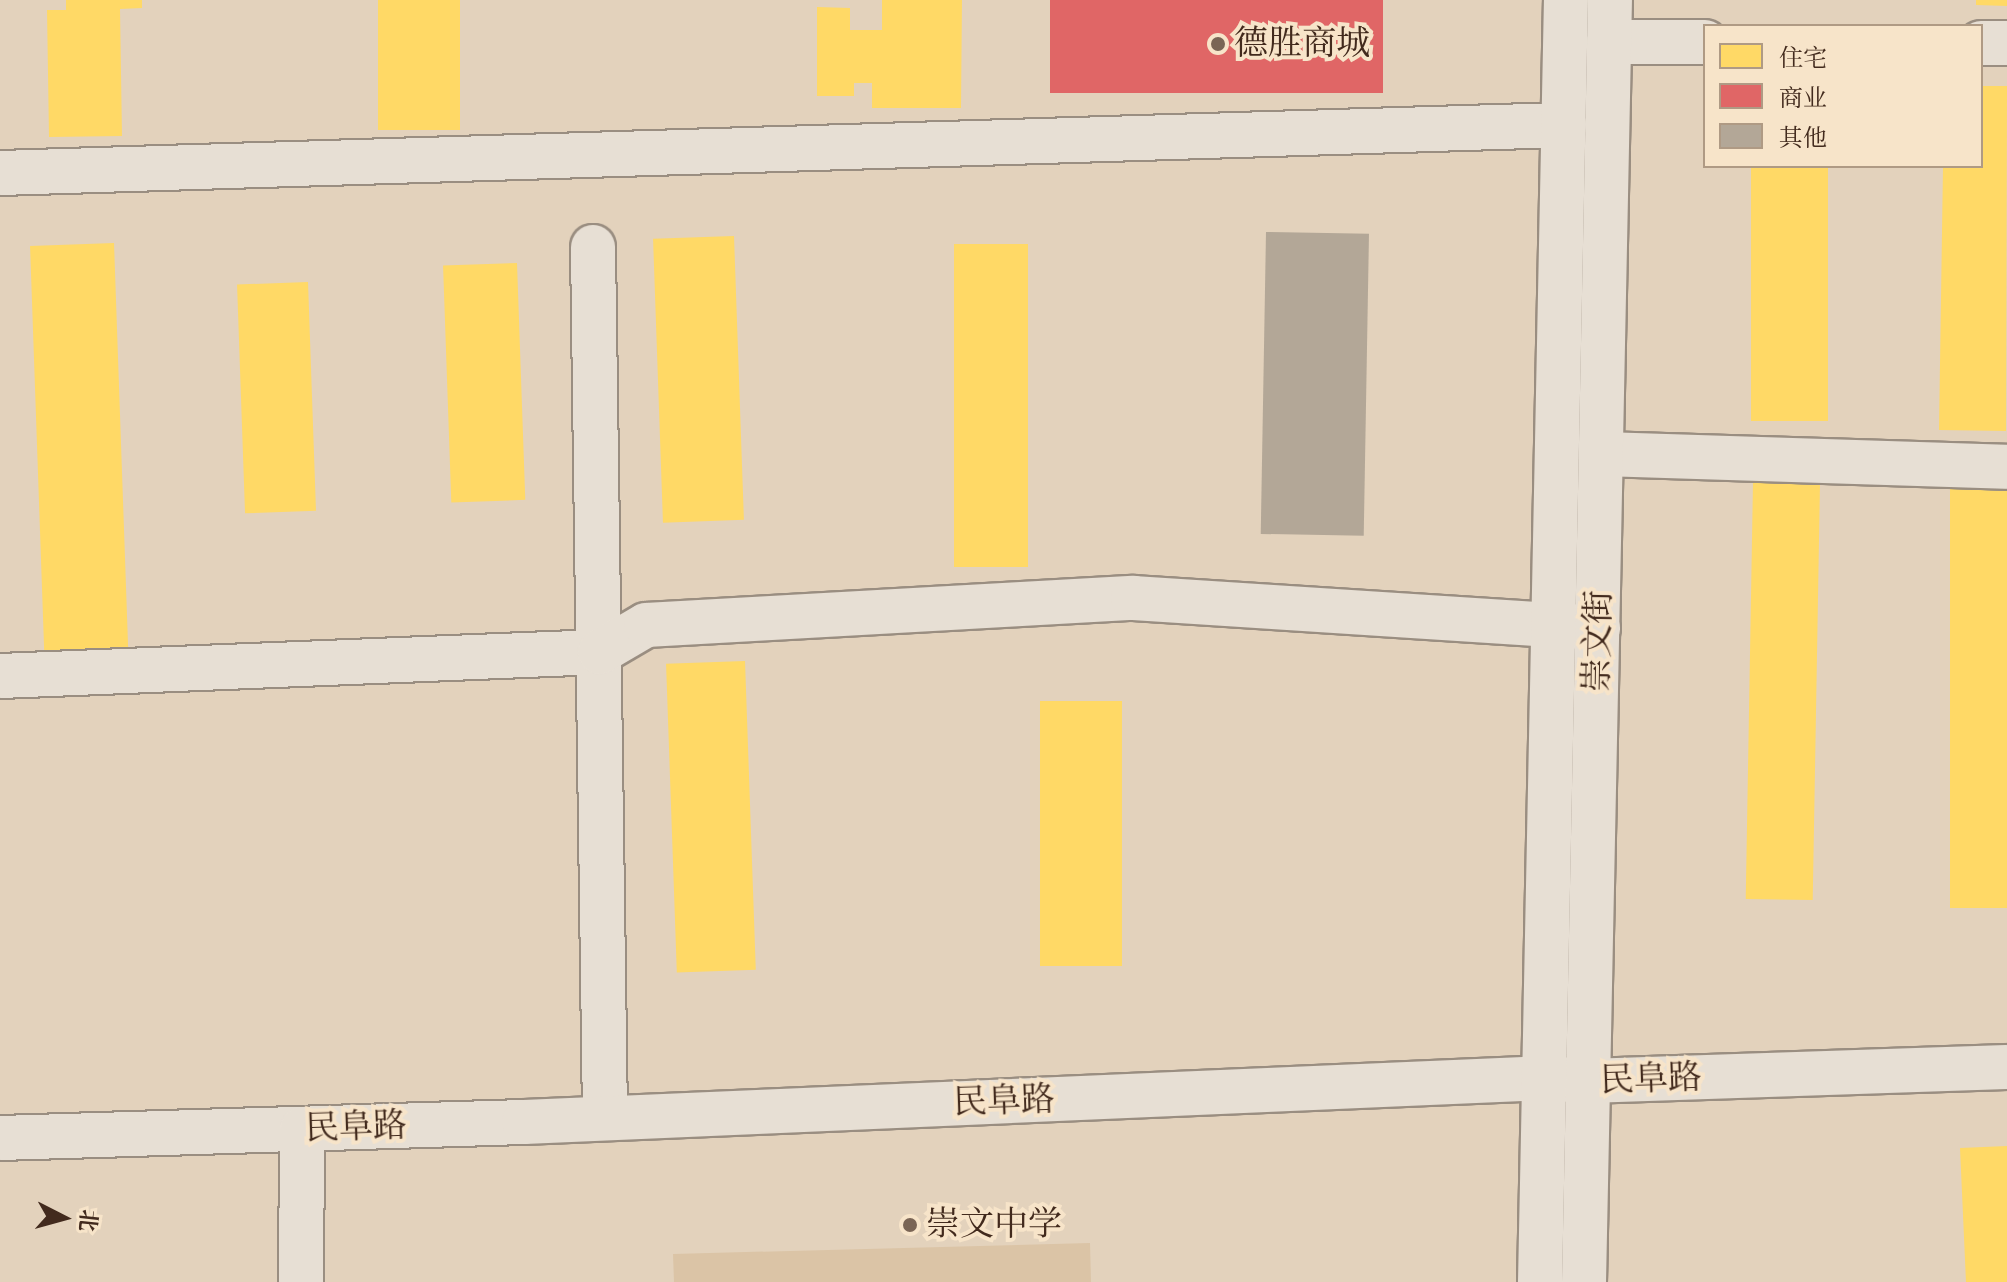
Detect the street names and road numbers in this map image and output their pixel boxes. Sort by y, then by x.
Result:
street label: 崇文街 [1577,590,1619,692]
street label: 民阜路 [1599,1057,1703,1101]
street label: 民阜路 [952,1079,1056,1123]
street label: 民阜路 [304,1105,408,1149]

